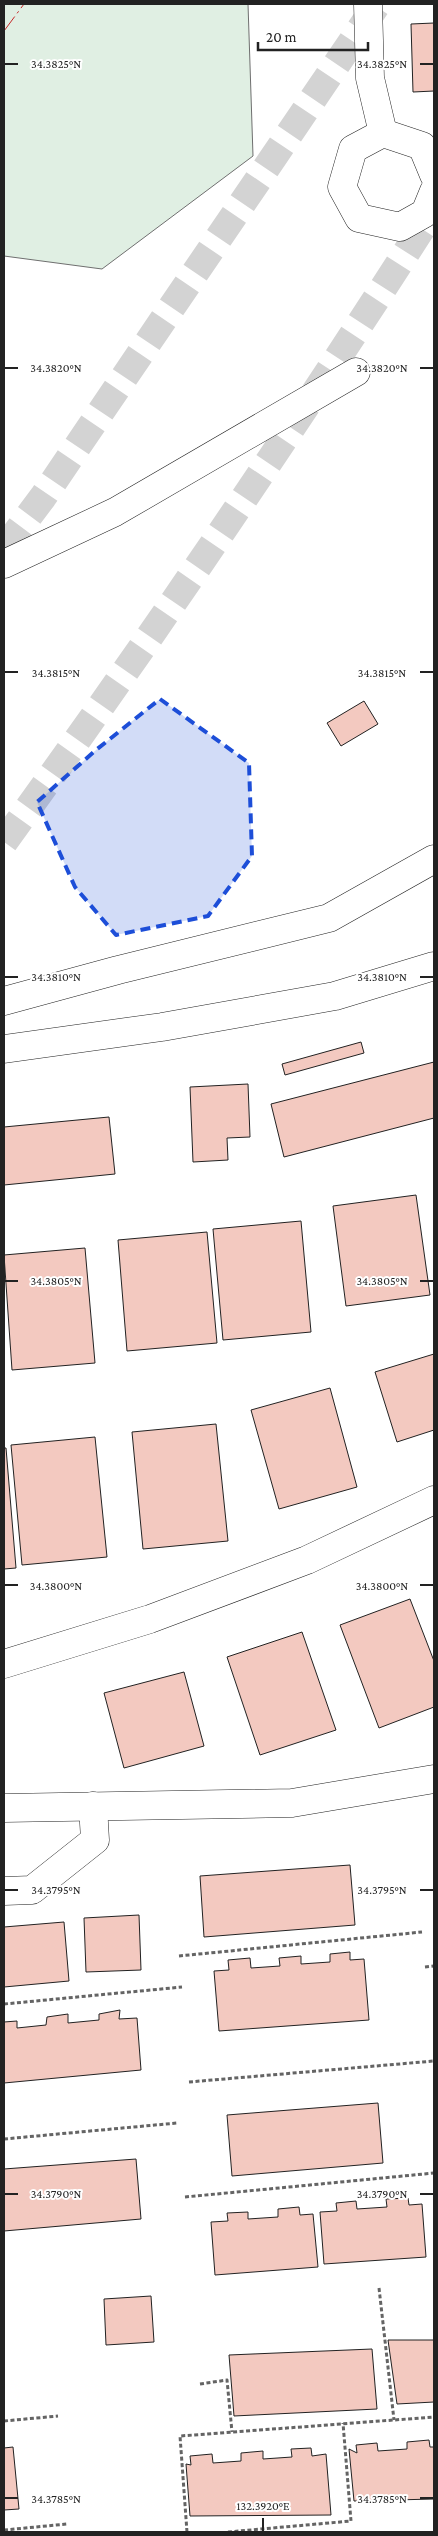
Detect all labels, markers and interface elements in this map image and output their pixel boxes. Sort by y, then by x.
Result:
scale bar [258,20,368,52]
text: 20 m [266,29,297,45]
text: 34.3825°N [31,57,81,71]
text: 34.3825°N [357,57,407,71]
text: 34.3820°N [30,361,82,375]
text: 34.3820°N [356,361,408,375]
text: 34.3815°N [32,666,80,680]
text: 34.3815°N [358,666,406,680]
text: 34.3810°N [31,970,81,984]
text: 34.3810°N [357,970,407,984]
text: 34.3805°N [30,1274,82,1288]
text: 34.3805°N [356,1274,408,1288]
text: 34.3800°N [30,1579,82,1593]
text: 34.3800°N [356,1579,408,1593]
text: 34.3795°N [31,1883,81,1897]
text: 34.3795°N [357,1883,407,1897]
text: 34.3790°N [31,2187,81,2201]
text: 34.3790°N [357,2187,407,2201]
text: 34.3785°N [31,2492,81,2506]
text: 34.3785°N [357,2492,407,2506]
text: 132.3920°E [237,2499,290,2513]

